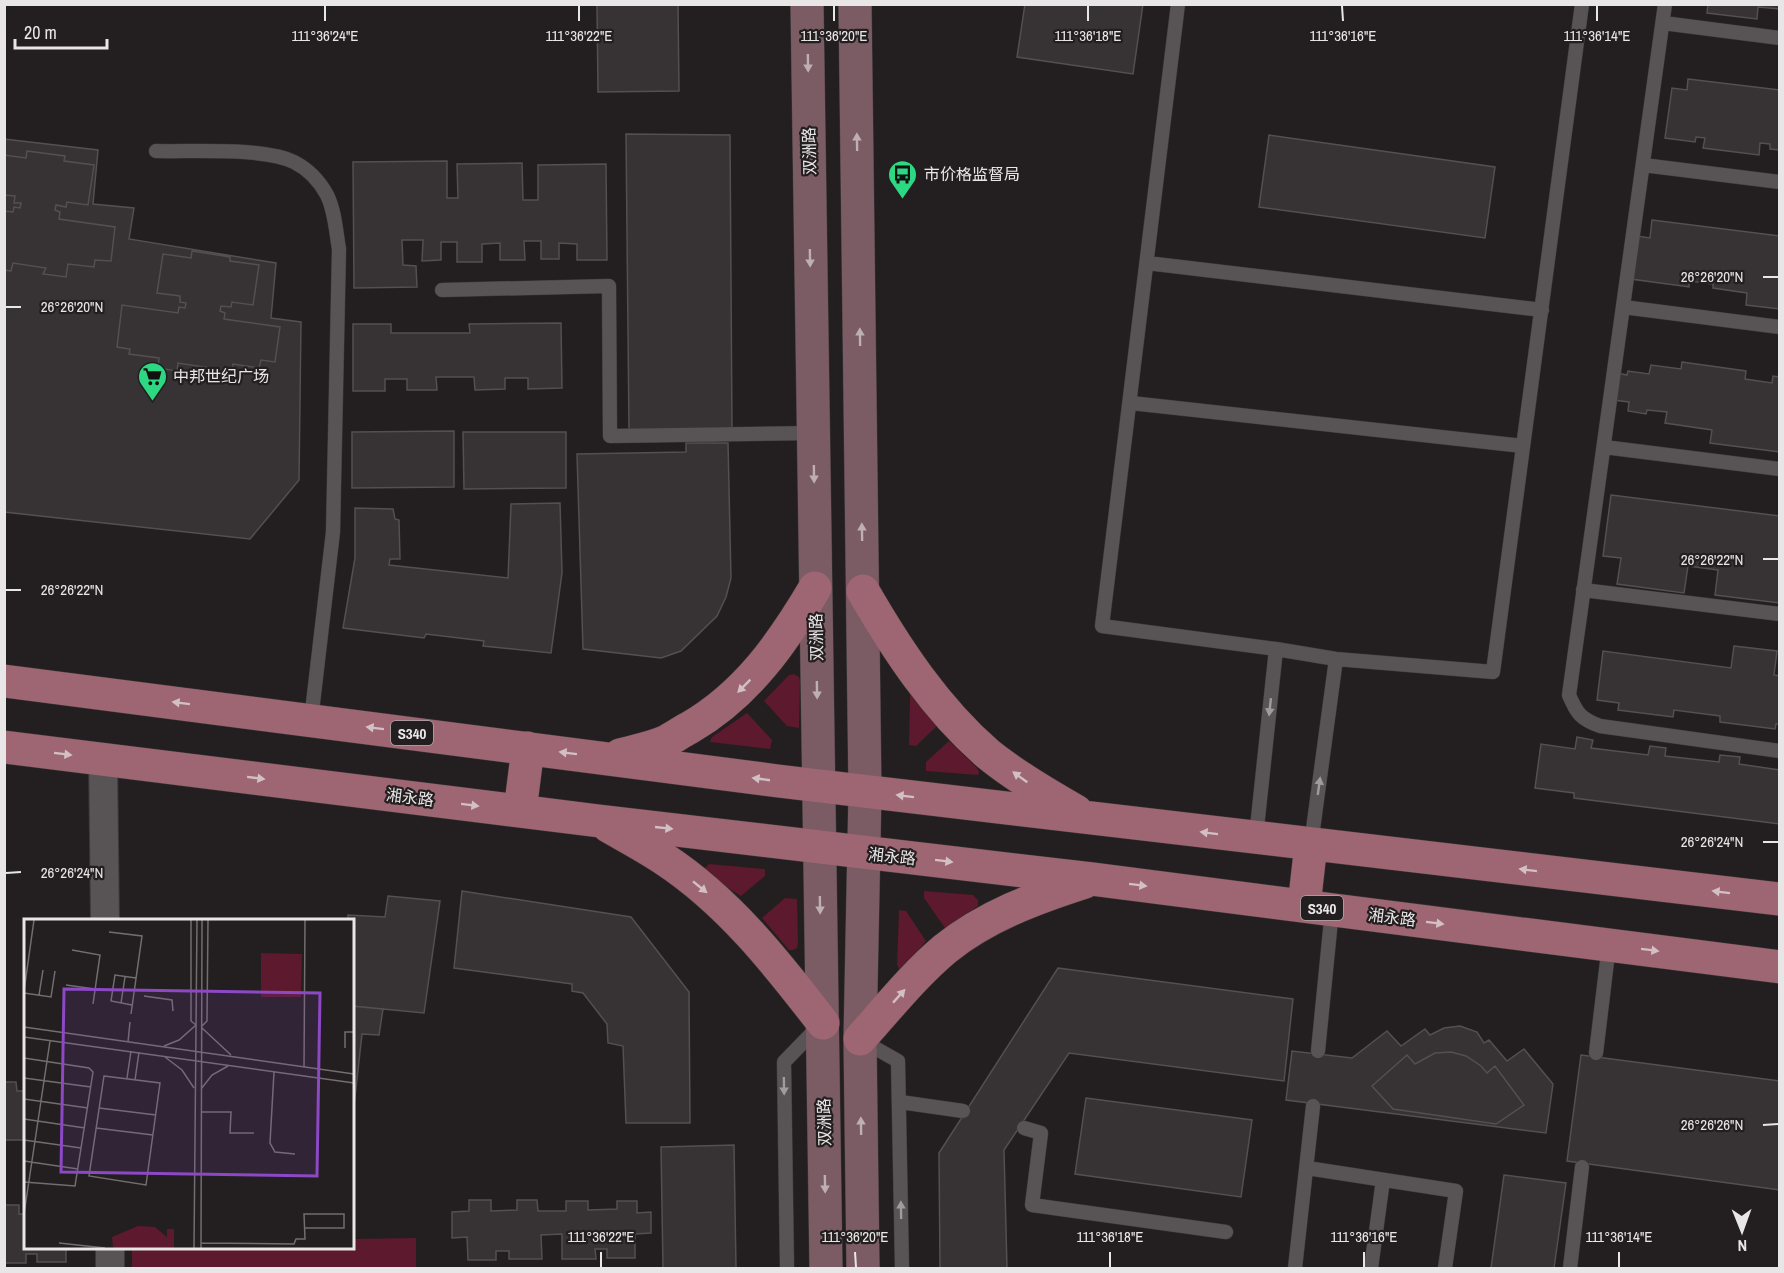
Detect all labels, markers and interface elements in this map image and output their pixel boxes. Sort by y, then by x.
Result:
scale bar [15,12,106,50]
text: 20 m [24,20,57,45]
text: 111°36'24"E [291,25,359,46]
text: 111°36'22"E [545,25,613,46]
text: 111°36'20"E [800,25,868,46]
text: 111°36'18"E [1054,25,1122,46]
text: 111°36'16"E [1309,25,1377,46]
text: 111°36'14"E [1563,25,1631,46]
one-way arrow [803,53,812,72]
street label: 双洲路 [798,127,820,175]
one-way arrow [852,133,862,152]
bus stop icon: 市价格监督局 [887,158,919,200]
place label: 市价格监督局 [924,163,1020,185]
one-way arrow [805,248,815,267]
text: 26°26'20"N [1681,266,1743,287]
text: 26°26'20"N [41,296,103,317]
one-way arrow [855,328,865,347]
supermarket icon: 中邦世纪广场 [136,360,168,402]
place label: 中邦世纪广场 [173,365,269,387]
one-way arrow [809,464,818,483]
one-way arrow [857,523,867,542]
text: 26°26'22"N [1681,549,1743,570]
text: 26°26'22"N [41,579,103,600]
street label: 双洲路 [805,613,827,661]
one-way arrow [737,679,751,693]
one-way arrow [812,680,821,699]
one-way arrow [1265,697,1275,716]
one-way arrow [172,699,191,708]
road number: S340 [391,721,433,745]
one-way arrow [365,724,384,733]
one-way arrow [53,749,72,759]
one-way arrow [559,749,578,758]
one-way arrow [1013,772,1028,784]
one-way arrow [247,773,266,783]
one-way arrow [752,774,771,784]
one-way arrow [1314,777,1323,796]
street label: 湘永路 [385,783,435,811]
one-way arrow [896,791,915,801]
one-way arrow [461,800,480,809]
one-way arrow [655,823,674,833]
one-way arrow [1199,828,1218,837]
text: 26°26'24"N [1681,831,1743,852]
street label: 湘永路 [867,843,917,869]
one-way arrow [935,857,954,866]
text: 26°26'24"N [41,862,103,883]
one-way arrow [1518,865,1537,874]
one-way arrow [1128,880,1147,890]
one-way arrow [692,881,708,894]
one-way arrow [1712,887,1731,897]
one-way arrow [816,896,825,915]
road number: S340 [1301,896,1343,920]
street label: 湘永路 [1367,903,1417,931]
one-way arrow [1426,918,1445,927]
inset map [24,919,354,1249]
one-way arrow [1640,945,1659,955]
one-way arrow [892,989,905,1004]
one-way arrow [780,1077,789,1096]
street label: 双洲路 [813,1098,835,1146]
text: 26°26'26"N [1681,1114,1743,1135]
one-way arrow [856,1117,866,1136]
one-way arrow [820,1175,830,1194]
one-way arrow [896,1201,906,1220]
north arrow [1712,1201,1772,1261]
text: 111°36'22"E [567,1226,635,1247]
text: 111°36'20"E [821,1226,889,1247]
text: 111°36'18"E [1076,1226,1144,1247]
text: 111°36'16"E [1330,1226,1398,1247]
text: 111°36'14"E [1585,1226,1653,1247]
text: N [1737,1235,1747,1257]

